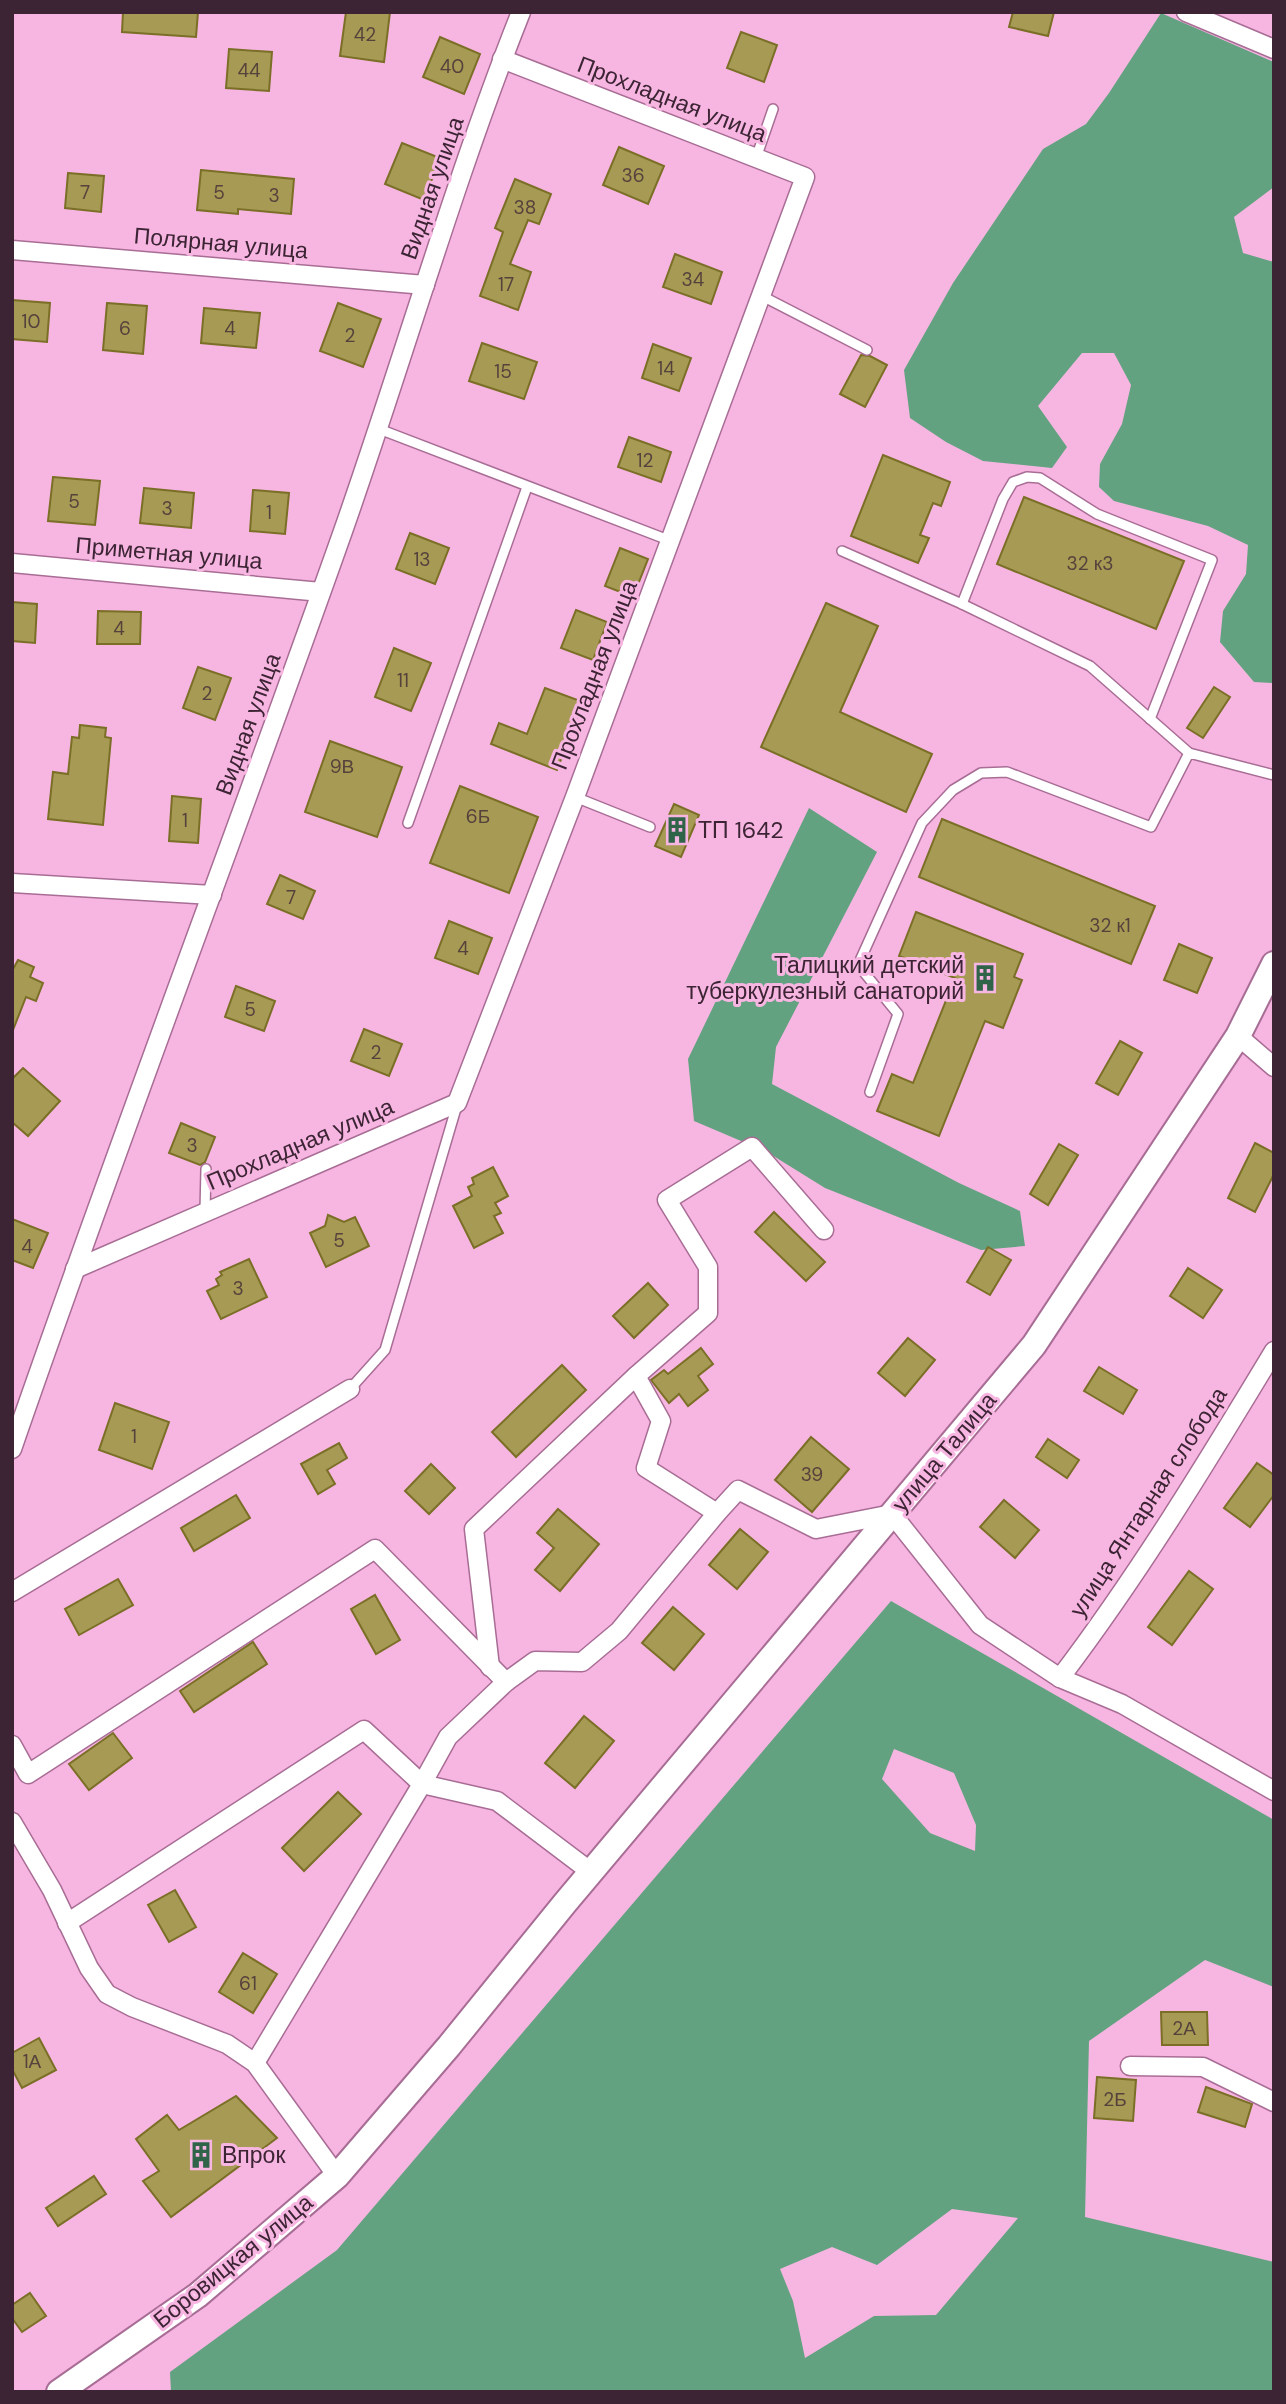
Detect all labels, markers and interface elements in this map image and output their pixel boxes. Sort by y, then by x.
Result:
house number: 42 [354,22,376,47]
street label: Прохладная улица [573,49,771,149]
house number: 40 [440,54,464,79]
house number: 44 [237,58,261,83]
street label: Видная улица [394,113,470,263]
house number: 36 [621,163,645,188]
house number: 7 [80,180,90,205]
house number: 5 [213,180,225,205]
house number: 3 [268,183,280,208]
house number: 38 [514,195,536,220]
street label: Полярная улица [133,220,310,266]
house number: 34 [682,267,704,292]
house number: 17 [498,272,514,297]
house number: 10 [22,309,40,334]
house number: 6 [119,316,131,341]
house number: 4 [224,316,236,341]
house number: 2 [345,323,356,348]
house number: 14 [657,356,675,381]
house number: 15 [494,359,512,384]
house number: 12 [637,448,653,473]
house number: 5 [68,489,80,514]
house number: 3 [161,496,173,521]
house number: 1 [266,500,272,525]
street label: Приметная улица [74,530,264,576]
house number: 13 [413,547,431,572]
house number: 32 к3 [1067,551,1113,576]
street label: Прохладная улица [544,576,644,774]
house number: 4 [113,616,125,641]
street label: Видная улица [208,649,288,799]
house number: 11 [397,668,409,693]
house number: 2 [202,681,213,706]
house number: 9В [330,754,354,779]
house number: 6Б [466,804,490,829]
house number: 1 [182,808,188,833]
building icon: ТП 1642 [662,815,692,845]
place label: ТП 1642 [698,815,784,845]
house number: 7 [286,885,296,910]
house number: 32 к1 [1089,913,1131,938]
house number: 4 [457,936,469,961]
place label: Талицкий детский туберкулезный санаторий [686,950,964,1006]
building icon: Талицкий детский туберкулезный санаторий [970,963,1000,993]
house number: 5 [244,997,256,1022]
house number: 2 [371,1040,382,1065]
street label: Прохладная улица [202,1091,398,1197]
house number: 3 [186,1133,198,1158]
house number: 5 [333,1228,345,1253]
house number: 4 [21,1234,33,1259]
house number: 3 [232,1276,244,1301]
street label: улица Янтарная слобода [1062,1381,1234,1623]
street label: улица Талица [885,1386,1003,1518]
house number: 1 [131,1424,137,1449]
house number: 39 [801,1462,823,1487]
house number: 61 [239,1971,257,1996]
house number: 2А [1172,2016,1196,2041]
house number: 1А [23,2049,42,2074]
house number: 2Б [1103,2087,1127,2112]
building icon: Впрок [186,2140,216,2170]
place label: Впрок [222,2140,286,2170]
street label: Боровицкая улица [147,2187,319,2335]

